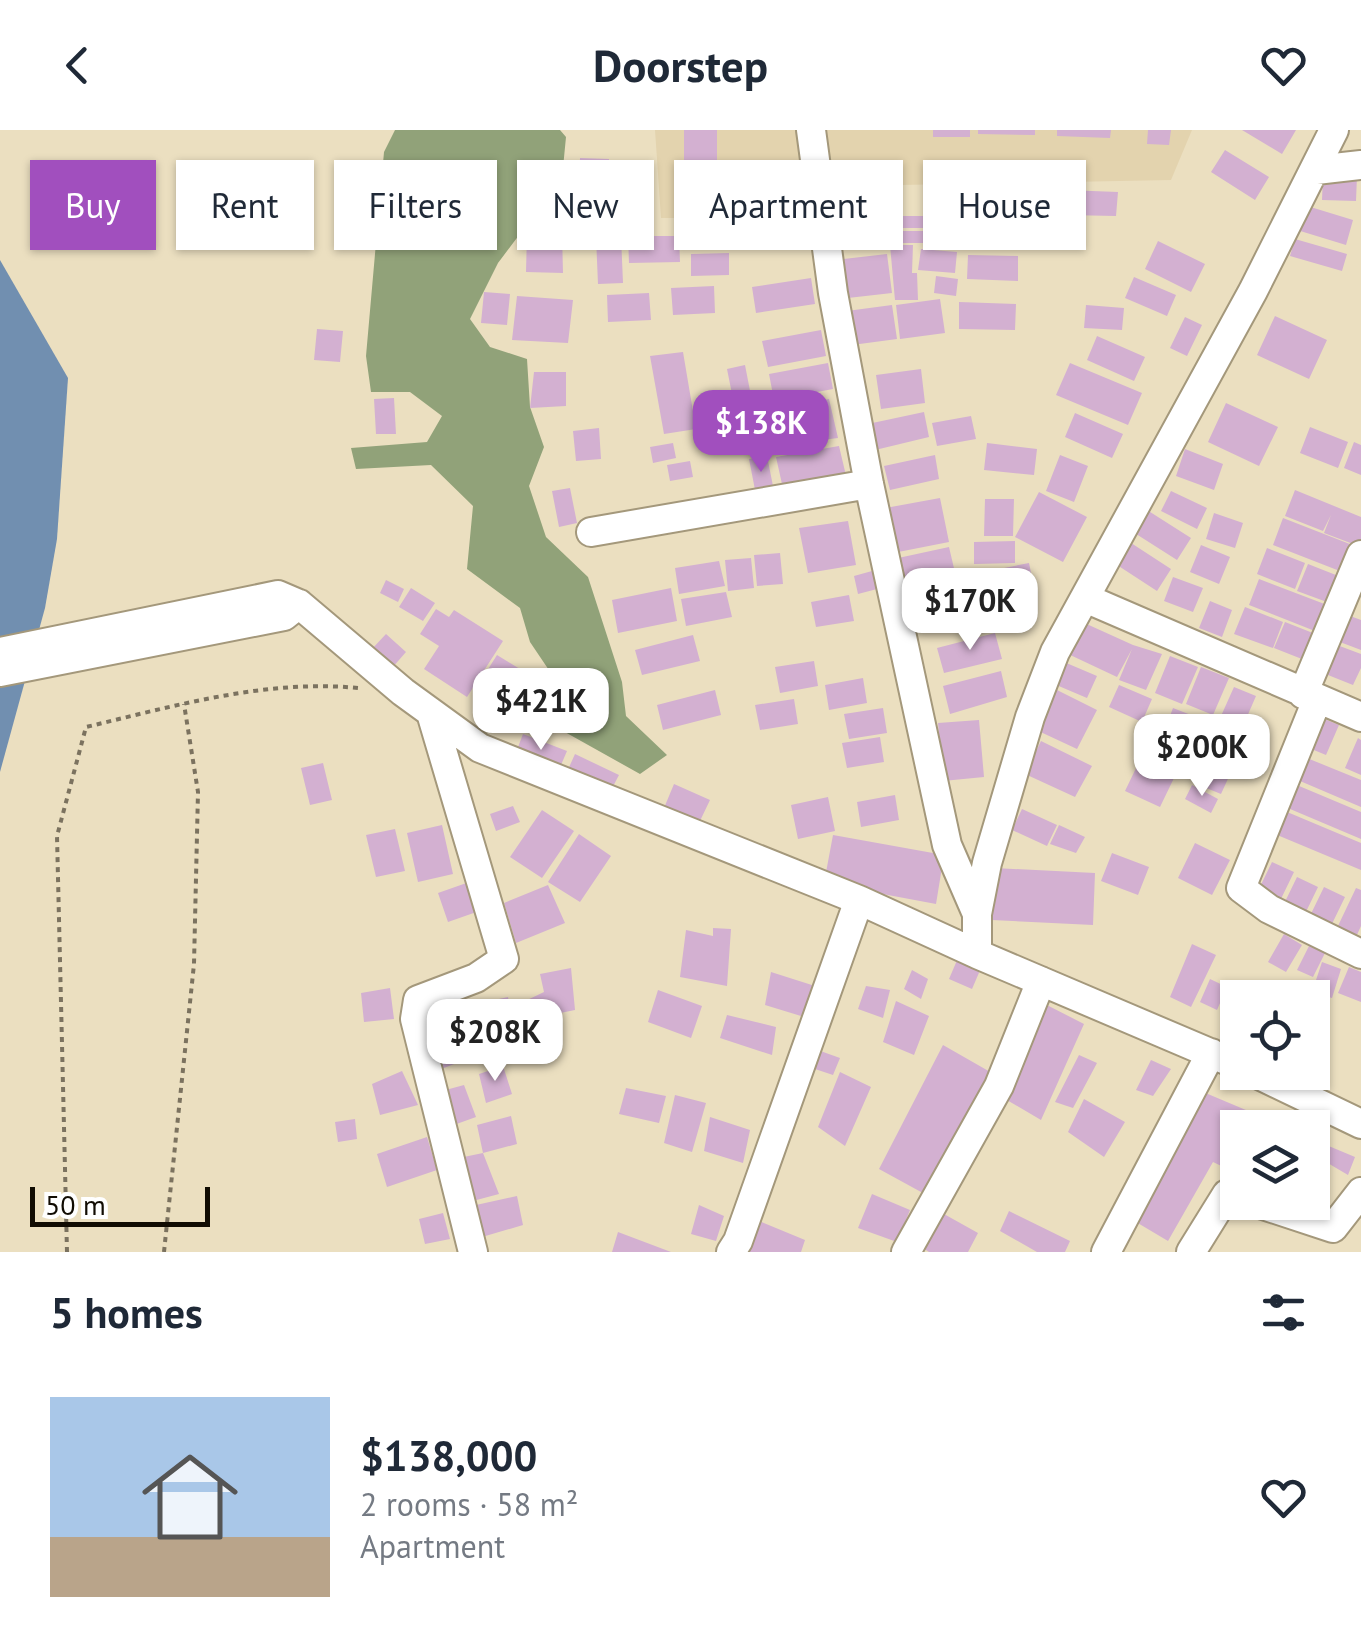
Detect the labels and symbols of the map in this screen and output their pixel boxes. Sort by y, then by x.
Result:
pin: $138K [691,390,831,475]
pin: $170K [900,568,1040,653]
pin: $421K [471,668,611,753]
pin: $200K [1132,714,1272,799]
pin: $208K [425,999,565,1084]
scale bar [30,1182,210,1226]

